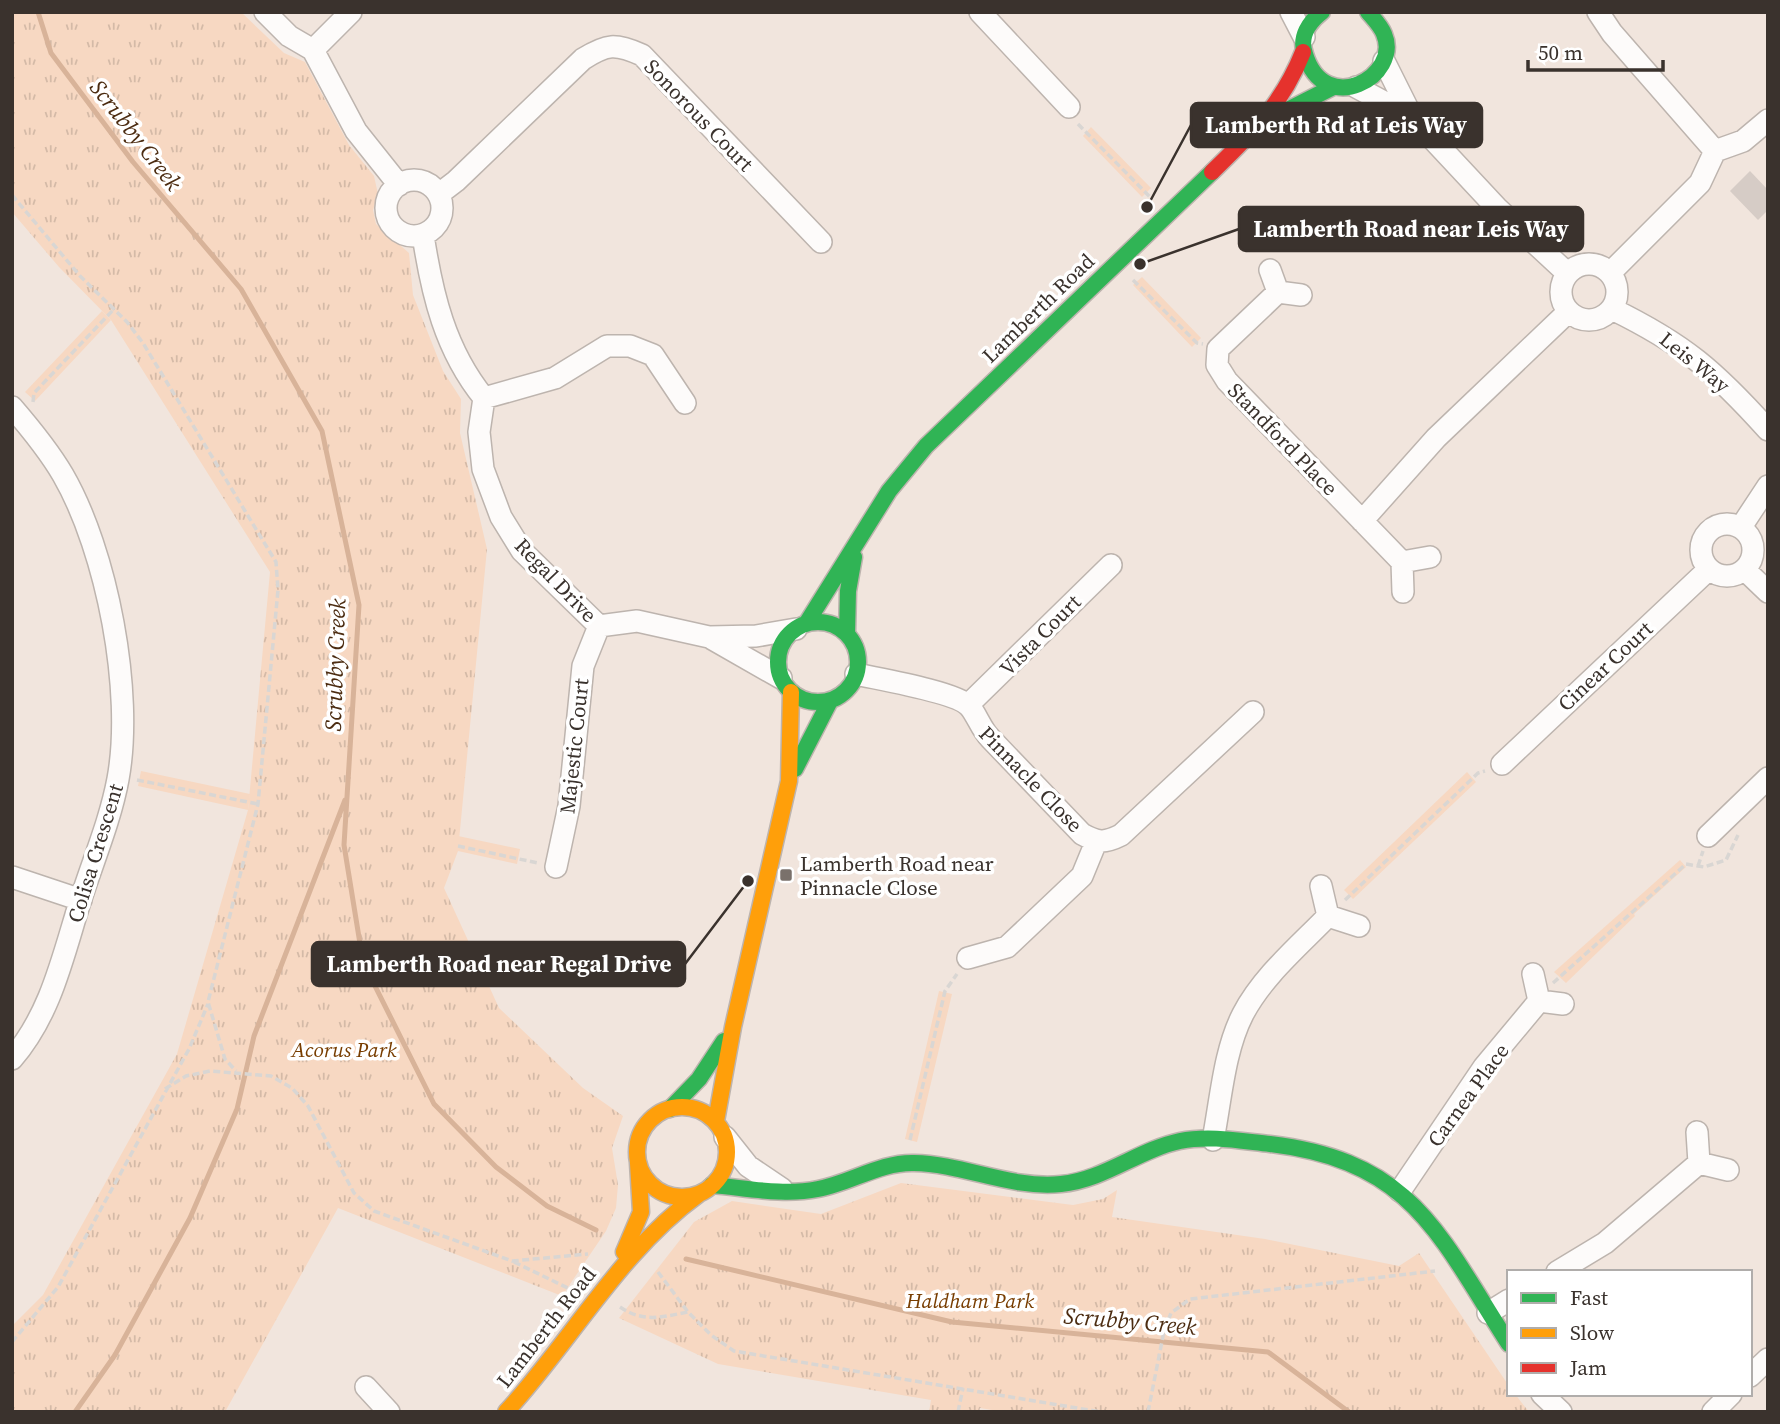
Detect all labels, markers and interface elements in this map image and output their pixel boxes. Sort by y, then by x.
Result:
scale bar [1528,28,1663,72]
text: 50 m [1538,38,1583,67]
street label: Sonorous Court [638,53,760,178]
water label: Scrubby Creek [82,73,190,197]
callout: Lamberth Rd at Leis Way [1191,103,1482,147]
text: Lamberth Rd at Leis Way [1205,109,1468,141]
callout: Lamberth Road near Leis Way [1239,207,1583,251]
text: Lamberth Road near Leis Way [1253,213,1570,245]
street label: Lamberth Road [975,247,1101,369]
street label: Leis Way [1654,325,1736,399]
street label: Standford Place [1222,376,1344,502]
street label: Regal Drive [508,531,604,629]
street label: Vista Court [993,588,1087,682]
water label: Scrubby Creek [317,598,353,732]
street label: Cinear Court [1551,614,1659,718]
street label: Majestic Court [552,677,596,815]
street label: Pinnacle Close [973,719,1089,839]
street label: Colisa Crescent [60,780,130,926]
place label: Lamberth Road near Pinnacle Close [800,849,994,902]
marker: Lamberth Road near Pinnacle Close [778,867,794,883]
callout: Lamberth Road near Regal Drive [312,942,685,986]
text: Lamberth Road near Regal Drive [326,948,672,980]
park label: Acorus Park [290,1035,397,1064]
street label: Carnea Place [1421,1037,1515,1153]
street label: Lamberth Road [490,1260,602,1393]
legend [1507,1270,1752,1396]
text: Fast [1570,1283,1608,1312]
park label: Haldham Park [905,1286,1034,1315]
water label: Scrubby Creek [1062,1299,1198,1343]
text: Slow [1570,1318,1614,1347]
text: Jam [1569,1353,1607,1382]

